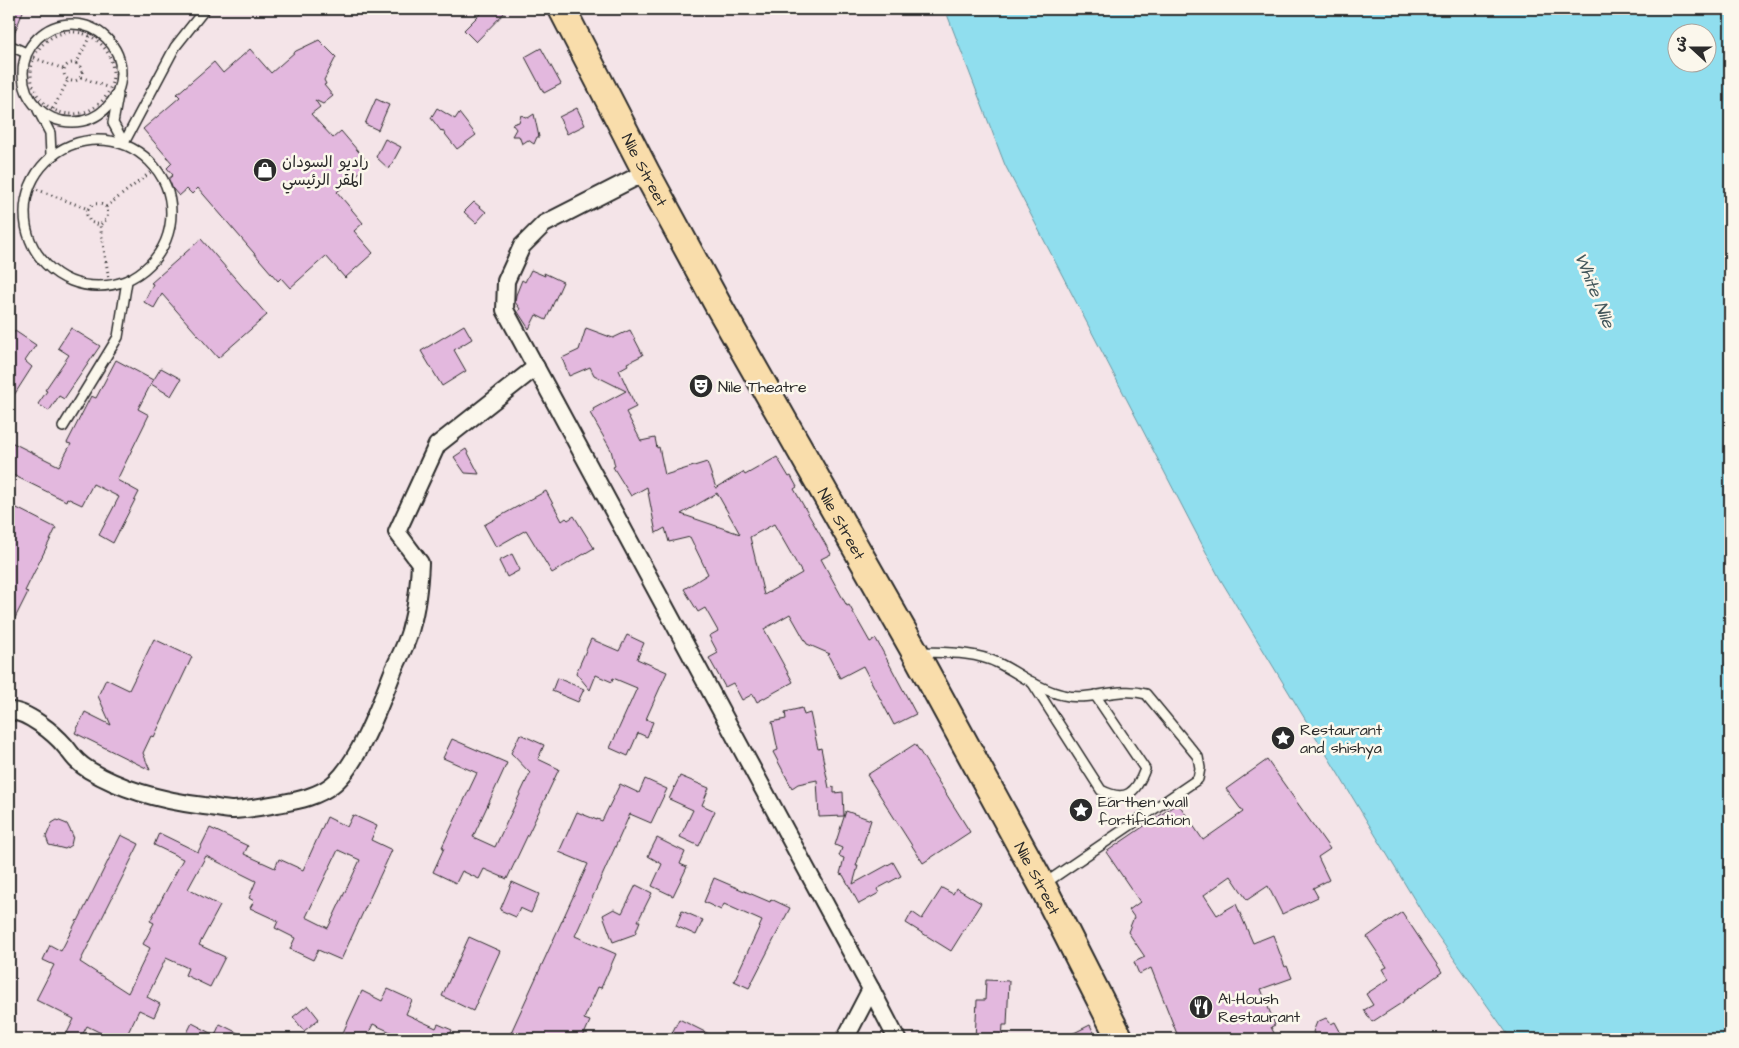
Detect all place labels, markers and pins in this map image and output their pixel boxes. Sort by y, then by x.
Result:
place label: راديو السودان المقر الرئيسي [282,151,369,194]
shop icon: راديو السودان المقر الرئيسي [252,157,278,183]
theatre icon: Nile Theatre [688,373,714,399]
place label: Nile Theatre [718,376,807,398]
place label: Restaurant and shishya [1300,719,1383,760]
place icon: Restaurant and shishya [1270,725,1296,751]
place label: Earthen wall fortification [1098,791,1190,831]
place icon: Earthen wall fortification [1068,797,1094,823]
place label: Al-Housh Restaurant [1218,988,1301,1028]
restaurant icon: Al-Housh Restaurant [1188,994,1214,1020]

